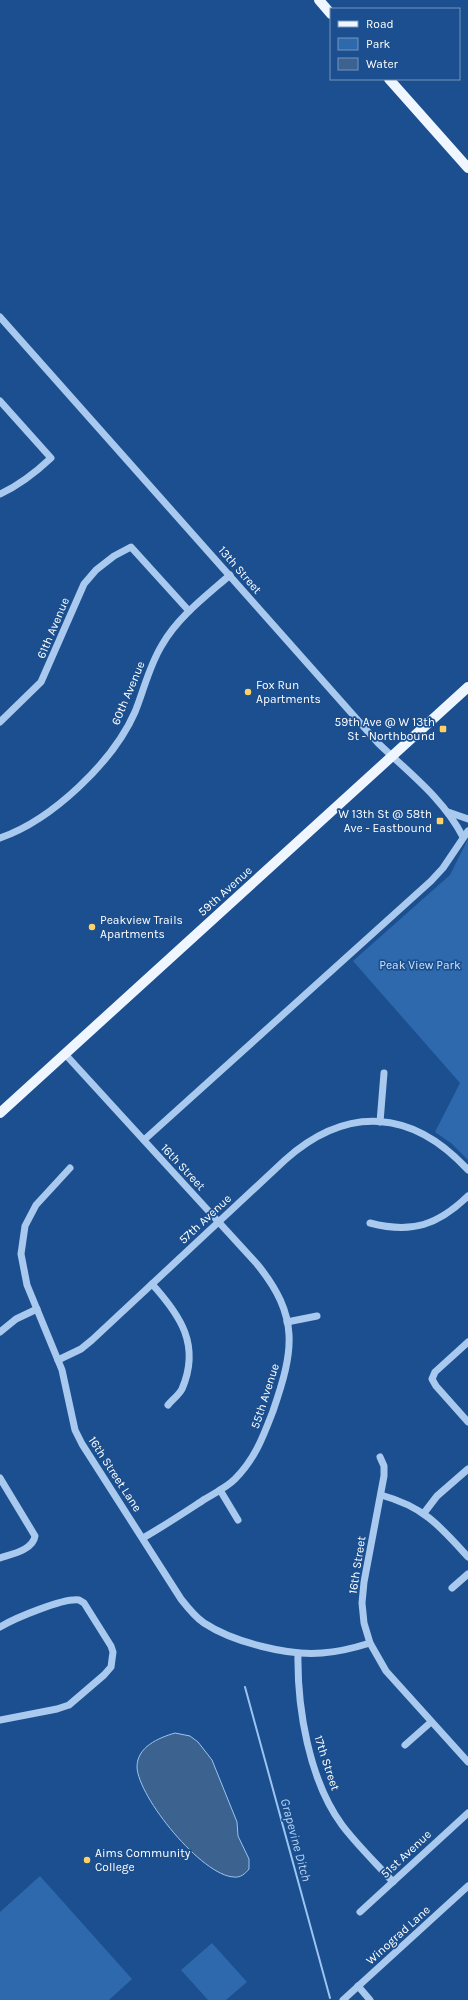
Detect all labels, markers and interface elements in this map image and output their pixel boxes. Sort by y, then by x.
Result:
legend [330,8,460,80]
text: Road [366,17,394,31]
text: Park [366,37,391,51]
text: Water [366,57,399,71]
street label: 13th Street [215,543,265,597]
street label: 61th Avenue [34,595,72,661]
street label: 60th Avenue [108,659,148,727]
place label: Fox Run Apartments [256,678,321,706]
marker: Fox Run Apartments [243,687,253,697]
place label: 59th Ave @ W 13th St - Northbound [334,715,435,743]
marker: 59th Ave @ W 13th St - Northbound [438,724,448,734]
place label: W 13th St @ 58th Ave - Eastbound [338,807,432,835]
marker: W 13th St @ 58th Ave - Eastbound [435,816,445,826]
street label: 59th Avenue [195,863,255,919]
place label: Peakview Trails Apartments [100,913,183,941]
marker: Peakview Trails Apartments [87,922,97,932]
park label: Peak View Park [379,958,461,972]
street label: 16th Street [158,1141,208,1193]
street label: 57th Avenue [176,1191,234,1247]
street label: 55th Avenue [248,1362,282,1430]
street label: 16th Street Lane [85,1434,145,1514]
street label: 16th Street [346,1535,369,1595]
street label: 17th Street [312,1734,343,1793]
water label: Grapevine Ditch [278,1797,314,1883]
street label: 51st Avenue [378,1827,434,1881]
place label: Aims Community College [95,1846,191,1874]
marker: Aims Community College [82,1855,92,1865]
street label: Winograd Lane [363,1903,433,1967]

